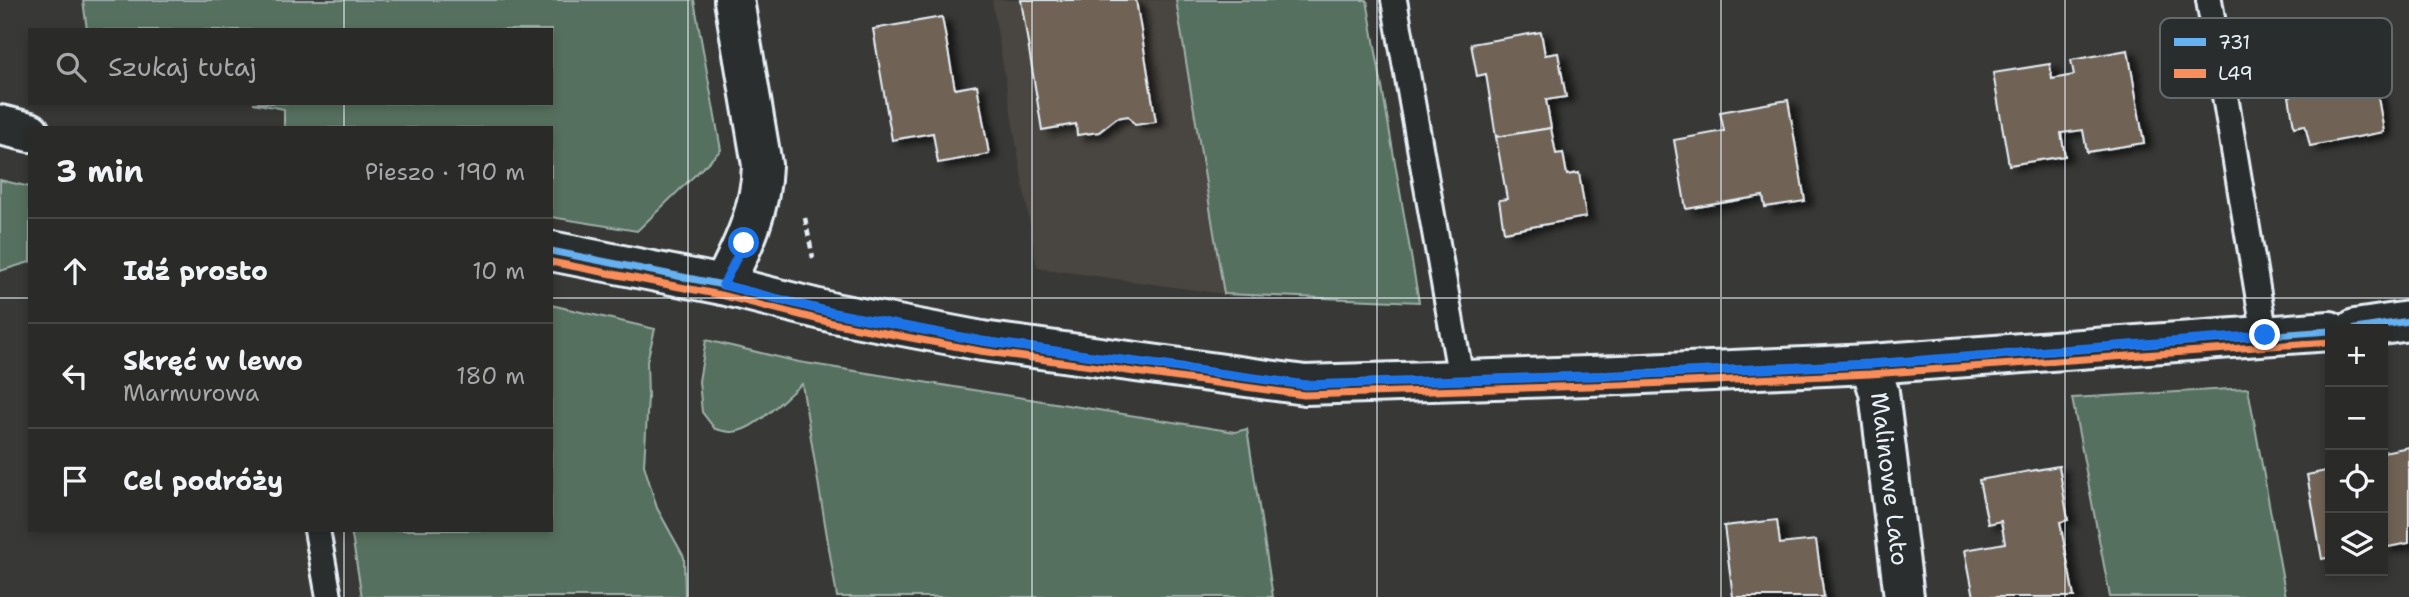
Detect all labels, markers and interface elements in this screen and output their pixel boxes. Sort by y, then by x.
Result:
legend [2160,18,2392,98]
search box [28,28,553,105]
text: 731 [2218,30,2250,55]
icon: search [52,48,90,86]
text: Szukaj tutaj [108,49,257,84]
text: L49 [2218,61,2253,86]
text: 3 min [56,151,143,192]
text: Pieszo · 190 m [365,157,525,187]
route start [728,227,759,258]
icon: ahead [56,252,94,290]
text: Idź prosto [123,253,268,288]
text: 10 m [472,256,525,286]
route end [2249,319,2280,350]
map controls [2325,324,2388,576]
button: + [2325,324,2388,387]
text: Skręć w lewo [123,343,303,378]
icon: left [56,357,94,395]
text: 180 m [456,361,525,391]
text: Marmurowa [123,378,259,408]
button: − [2325,387,2388,450]
street label: Malinowe Lato [1863,390,1916,567]
button: locate [2325,450,2388,513]
icon: arrive [56,462,94,500]
text: Cel podróży [123,463,283,498]
button: layers [2325,513,2388,576]

